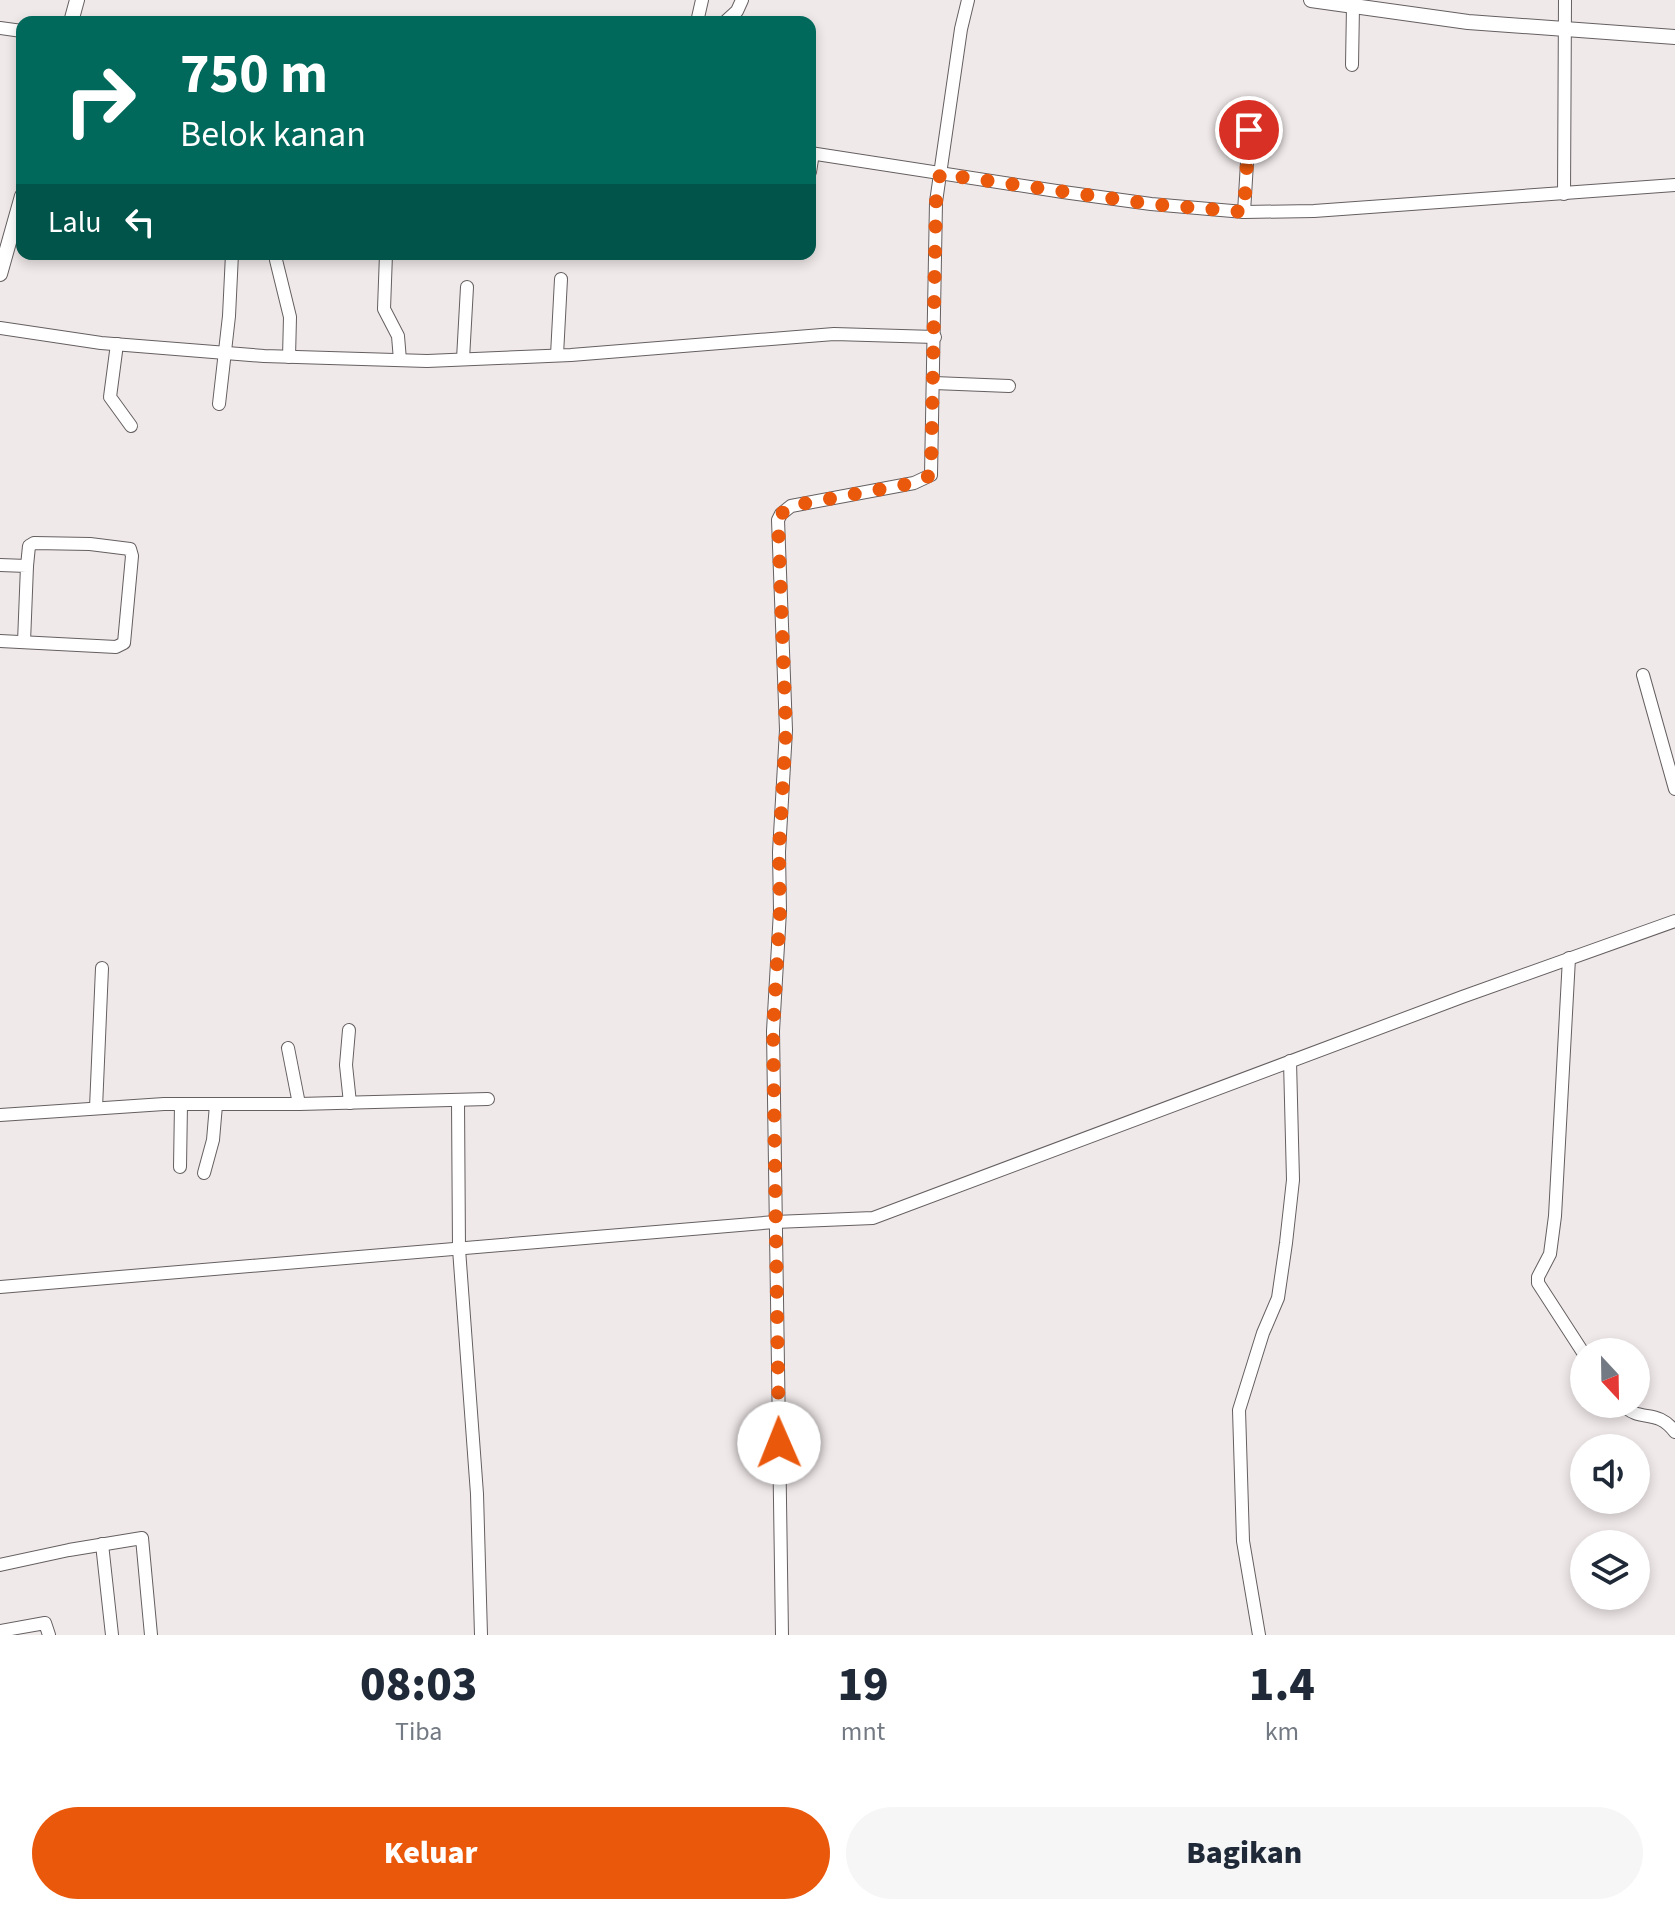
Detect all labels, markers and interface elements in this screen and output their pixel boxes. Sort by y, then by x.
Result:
text: 750 m [180,35,328,114]
icon: right [48,48,152,152]
pin [1215,96,1283,164]
icon: arrive [1227,108,1271,152]
text: Belok kanan [180,109,366,160]
icon: left [118,200,162,244]
text: Lalu [48,201,102,244]
north arrow [1570,1338,1650,1418]
map controls [1570,1338,1650,1610]
position arrow [737,1401,821,1485]
button: sound [1570,1434,1650,1514]
button: layers [1570,1530,1650,1610]
text: 08:03 [360,1651,477,1719]
text: 19 [837,1651,889,1719]
text: 1.4 [1249,1651,1315,1719]
text: Tiba [395,1713,442,1750]
text: mnt [841,1713,885,1750]
text: km [1265,1713,1299,1750]
button: Keluar [32,1807,830,1899]
button: Bagikan [846,1807,1643,1899]

